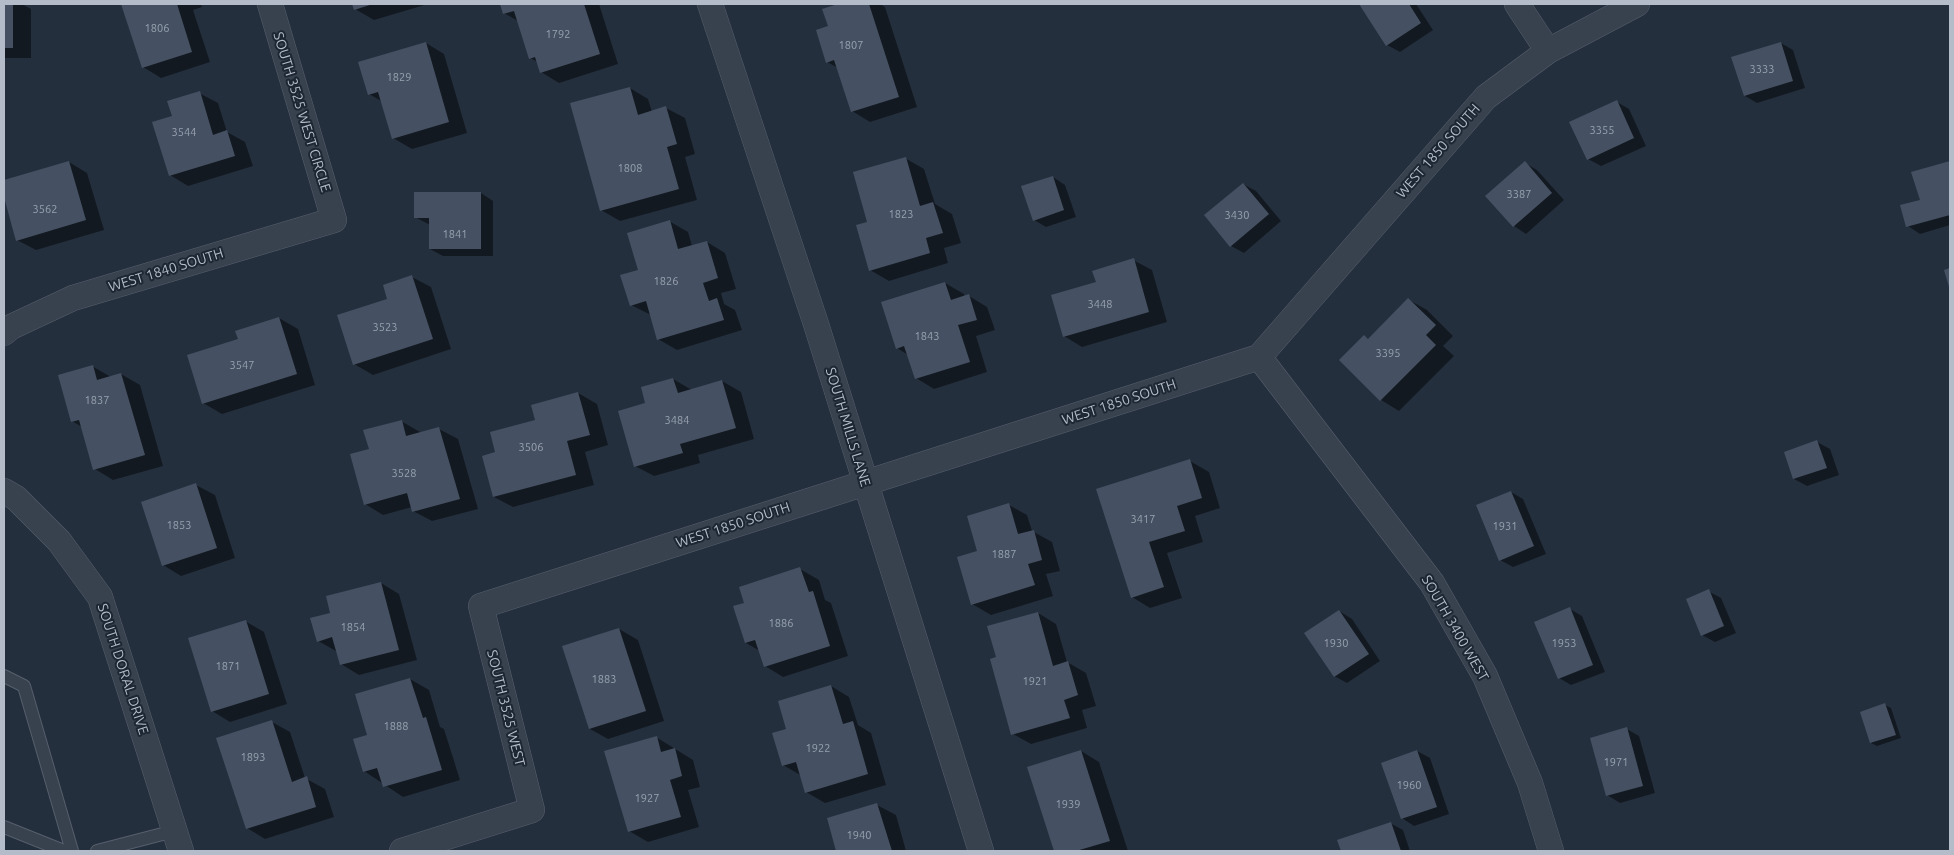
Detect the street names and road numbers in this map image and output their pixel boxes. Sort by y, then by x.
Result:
street label: SOUTH 3525 WEST CIRCLE [270,30,334,194]
street label: WEST 1850 SOUTH [1393,101,1483,201]
street label: WEST 1840 SOUTH [107,245,225,295]
street label: SOUTH MILLS LANE [822,365,874,489]
street label: WEST 1850 SOUTH [1060,376,1178,428]
street label: WEST 1850 SOUTH [674,499,792,551]
street label: SOUTH 3400 WEST [1418,572,1492,684]
street label: SOUTH DORAL DRIVE [94,601,152,737]
street label: SOUTH 3525 WEST [483,648,529,768]

